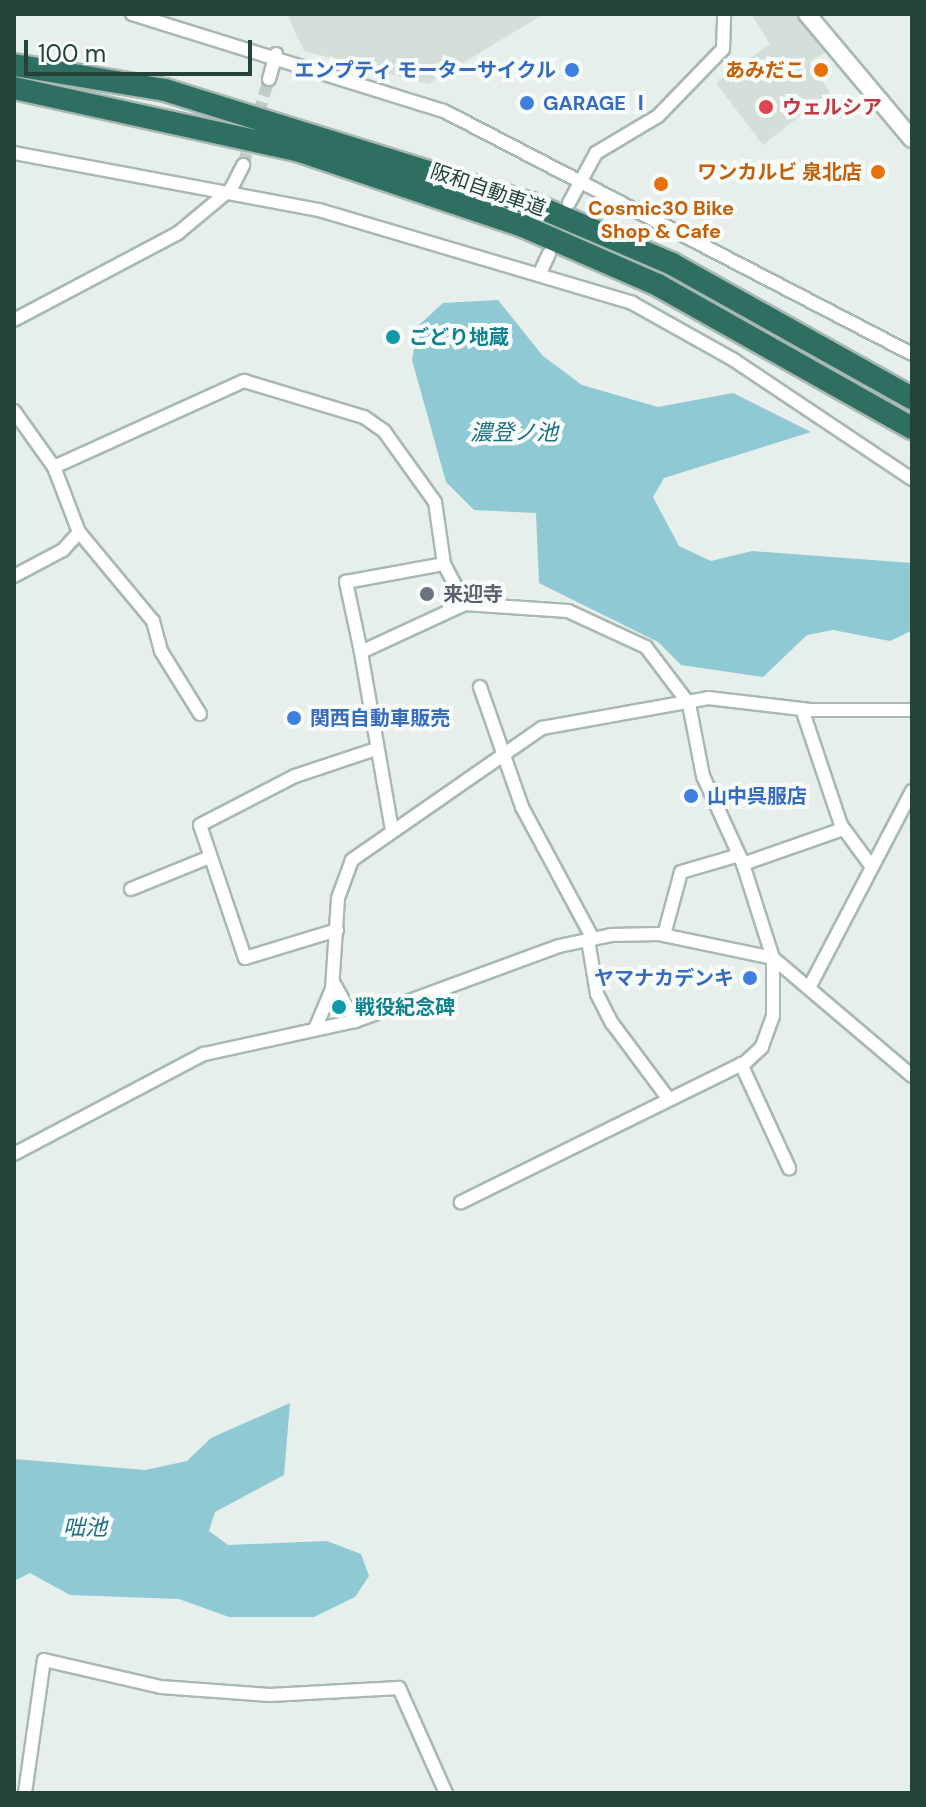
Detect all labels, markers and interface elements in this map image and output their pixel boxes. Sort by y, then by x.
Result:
scale bar [28,24,256,74]
text: 100 m [38,38,106,69]
place label: エンプティ モーターサイクル [291,58,556,82]
place label: あみだこ [725,58,805,82]
marker: エンプティ モーターサイクル [563,61,581,79]
marker: あみだこ [812,61,830,79]
place label: GARAGE Ⅰ [543,91,651,115]
marker: GARAGE Ⅰ [518,94,536,112]
place label: ウェルシア [782,95,882,119]
marker: ウェルシア [757,98,775,116]
street label: 阪和自動車道 [427,159,549,221]
place label: ワンカルビ 泉北店 [697,160,862,184]
marker: ワンカルビ 泉北店 [869,163,887,181]
marker: Cosmic30 Bike Shop & Cafe [652,175,670,193]
place label: Cosmic30 Bike Shop & Cafe [588,196,734,243]
place label: ごどり地蔵 [409,325,509,349]
marker: ごどり地蔵 [384,328,402,346]
water label: 濃登ノ池 [470,420,558,446]
place label: 来迎寺 [443,582,503,606]
marker: 来迎寺 [418,585,436,603]
place label: 関西自動車販売 [310,706,450,730]
marker: 関西自動車販売 [285,709,303,727]
place label: 山中呉服店 [707,784,807,808]
marker: 山中呉服店 [682,787,700,805]
place label: ヤマナカデンキ [594,966,734,990]
marker: ヤマナカデンキ [741,969,759,987]
place label: 戦役紀念碑 [355,995,455,1019]
marker: 戦役紀念碑 [330,998,348,1016]
water label: 咄池 [63,1515,107,1541]

